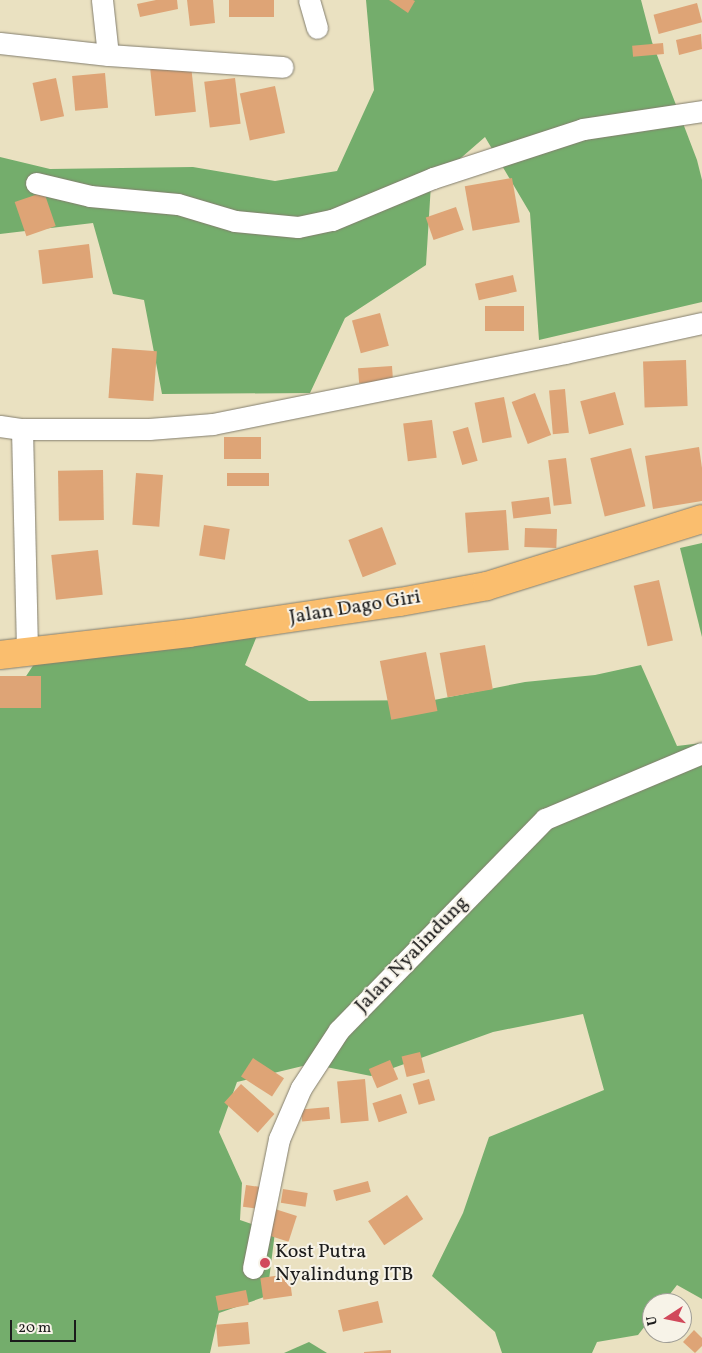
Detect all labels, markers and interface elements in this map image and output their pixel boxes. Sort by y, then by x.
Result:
street label: Jalan Dago Giri [288,586,422,630]
street label: Jalan Nyalindung [350,892,474,1018]
place label: Kost Putra Nyalindung ITB [275,1240,413,1287]
marker: Kost Putra Nyalindung ITB [259,1257,271,1269]
north arrow [642,1293,692,1343]
scale bar [12,1310,79,1342]
text: U [643,1314,663,1327]
text: 20 m [18,1318,51,1339]

